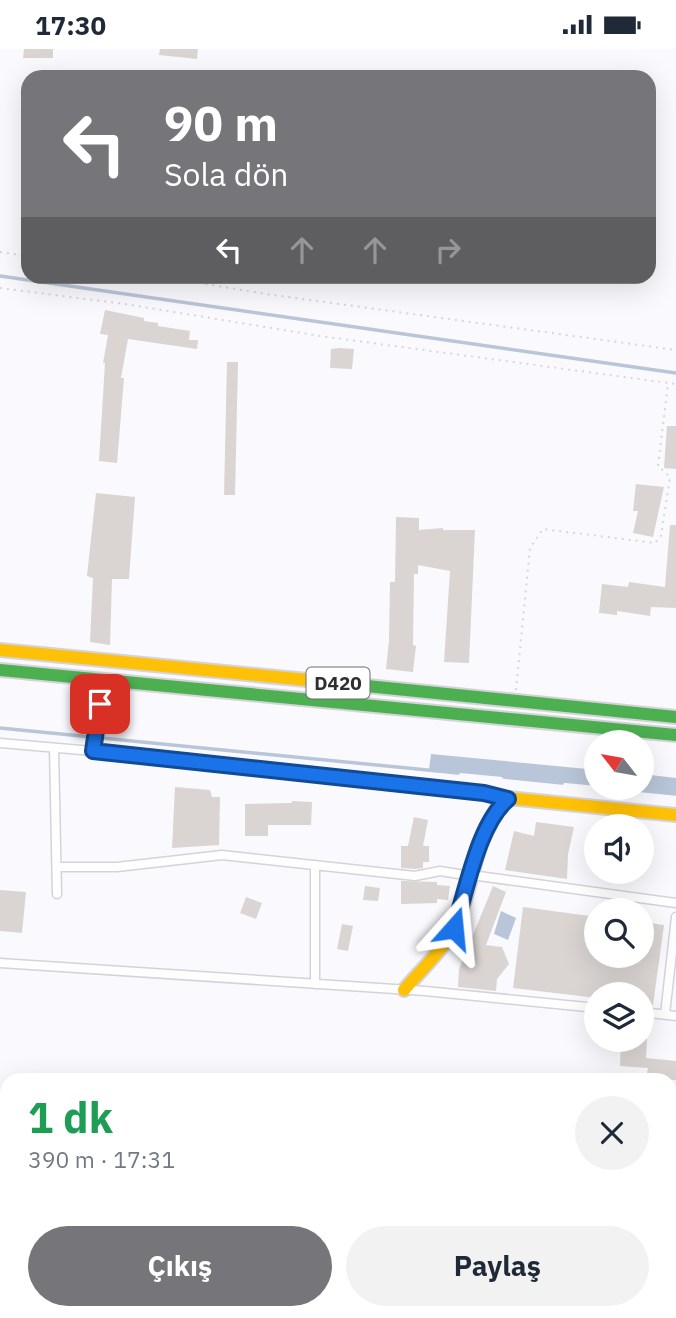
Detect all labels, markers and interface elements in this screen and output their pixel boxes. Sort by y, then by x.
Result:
text: 17:30 [35,8,106,42]
text: 90 m [164,91,278,154]
icon: left [49,98,140,189]
text: Sola dön [164,153,289,195]
icon: left [210,231,248,269]
icon: ahead [283,231,321,269]
icon: ahead [356,231,394,269]
icon: right [429,231,467,269]
road number: D420 [306,667,370,699]
pin [70,674,130,734]
icon: arrive [81,685,119,723]
north arrow [584,730,654,800]
map controls [584,730,654,1052]
button: sound [584,814,654,884]
position arrow [417,891,491,965]
button: search [584,898,654,968]
button: layers [584,982,654,1052]
text: 1 dk [28,1090,113,1145]
button: close [575,1096,649,1170]
text: 390 m · 17:31 [28,1144,175,1174]
button: Çıkış [28,1226,332,1306]
button: Paylaş [346,1226,649,1306]

